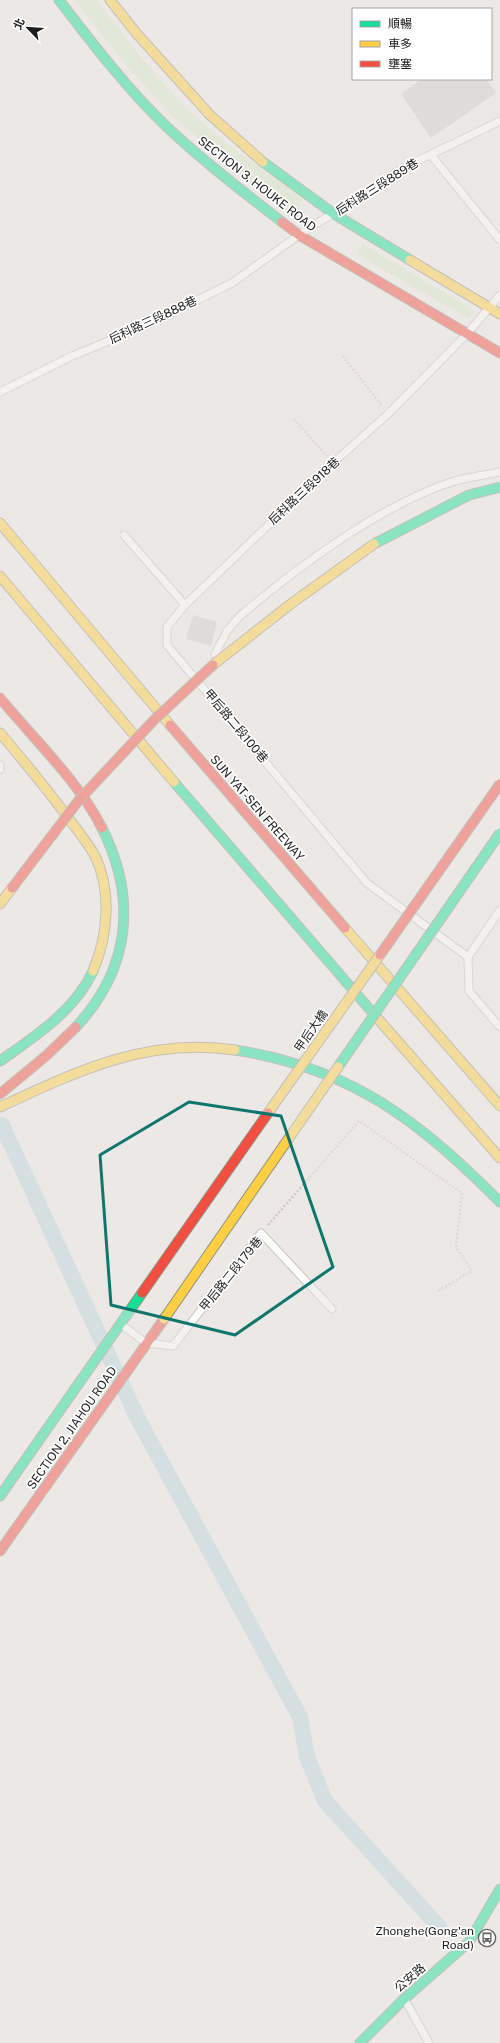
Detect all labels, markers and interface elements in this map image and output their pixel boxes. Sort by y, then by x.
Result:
north arrow [8,8,48,48]
legend [352,8,492,80]
text: 北 [11,16,27,31]
text: 順暢 [388,17,412,31]
text: 車多 [388,37,412,51]
text: 壅塞 [388,57,412,71]
street label: SECTION 3, HOUKE ROAD [195,134,319,234]
street label: 后科路三段889巷 [333,156,421,218]
street label: 后科路三段888巷 [107,294,199,346]
street label: 后科路三段918巷 [266,454,342,528]
street label: 甲后路二段100巷 [201,686,271,766]
street label: SUN YAT-SEN FREEWAY [207,752,307,864]
street label: 甲后大橋 [291,1007,331,1055]
street label: 甲后路二段179巷 [197,1234,265,1314]
street label: SECTION 2, JIAHOU ROAD [24,1364,120,1492]
place label: Zhonghe(Gong'an Road) [375,1924,474,1952]
bus stop icon: Zhonghe(Gong'an Road) [477,1928,497,1948]
street label: 公安路 [392,1961,428,1995]

